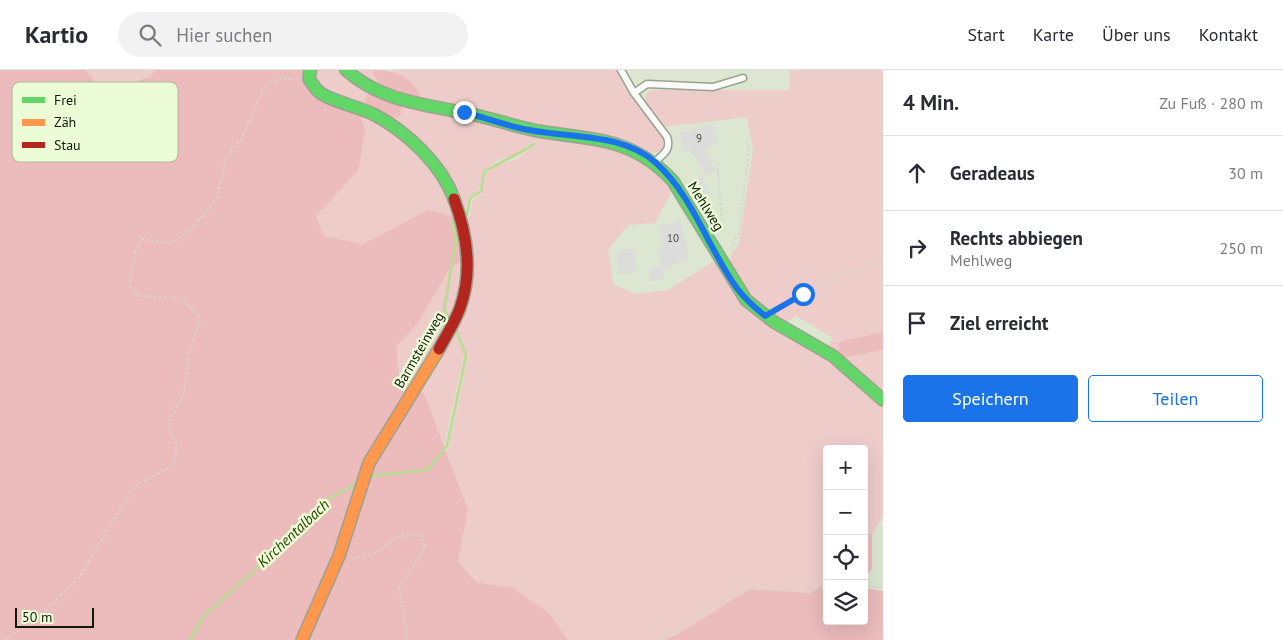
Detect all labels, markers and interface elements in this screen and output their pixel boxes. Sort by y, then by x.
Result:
search box [118,12,468,57]
text: Kartio [25,19,88,50]
icon: search [136,21,164,49]
text: Hier suchen [176,23,272,47]
text: Start [967,23,1005,46]
text: Karte [1033,23,1074,46]
text: Über uns [1102,23,1171,46]
text: Kontakt [1199,23,1258,46]
legend [12,82,178,162]
text: 4 Min. [903,89,959,116]
text: Frei [54,91,77,109]
text: Zu Fuß · 280 m [1159,93,1263,113]
route end [453,101,476,124]
text: Zäh [54,113,76,131]
house number: 9 [696,131,702,145]
text: Stau [54,136,81,154]
icon: ahead [903,159,931,187]
text: Geradeaus [950,161,1035,185]
text: 30 m [1228,163,1263,183]
street label: Mehlweg [684,178,728,234]
text: Rechts abbiegen [950,226,1083,250]
house number: 10 [667,231,679,245]
icon: right [903,234,931,262]
text: 250 m [1220,238,1263,258]
text: Mehlweg [950,250,1012,270]
route start [792,283,815,306]
street label: Barmsteinweg [390,309,448,391]
icon: arrive [903,309,931,337]
text: Ziel erreicht [950,311,1048,335]
button: Speichern [903,375,1078,422]
button: Teilen [1088,375,1263,422]
map controls [823,445,868,625]
button: + [823,445,868,490]
button: − [823,490,868,535]
water label: Kirchentalbach [253,495,333,571]
button: locate [823,535,868,580]
button: layers [823,580,868,625]
scale bar [15,605,94,628]
text: 50 m [22,608,52,626]

